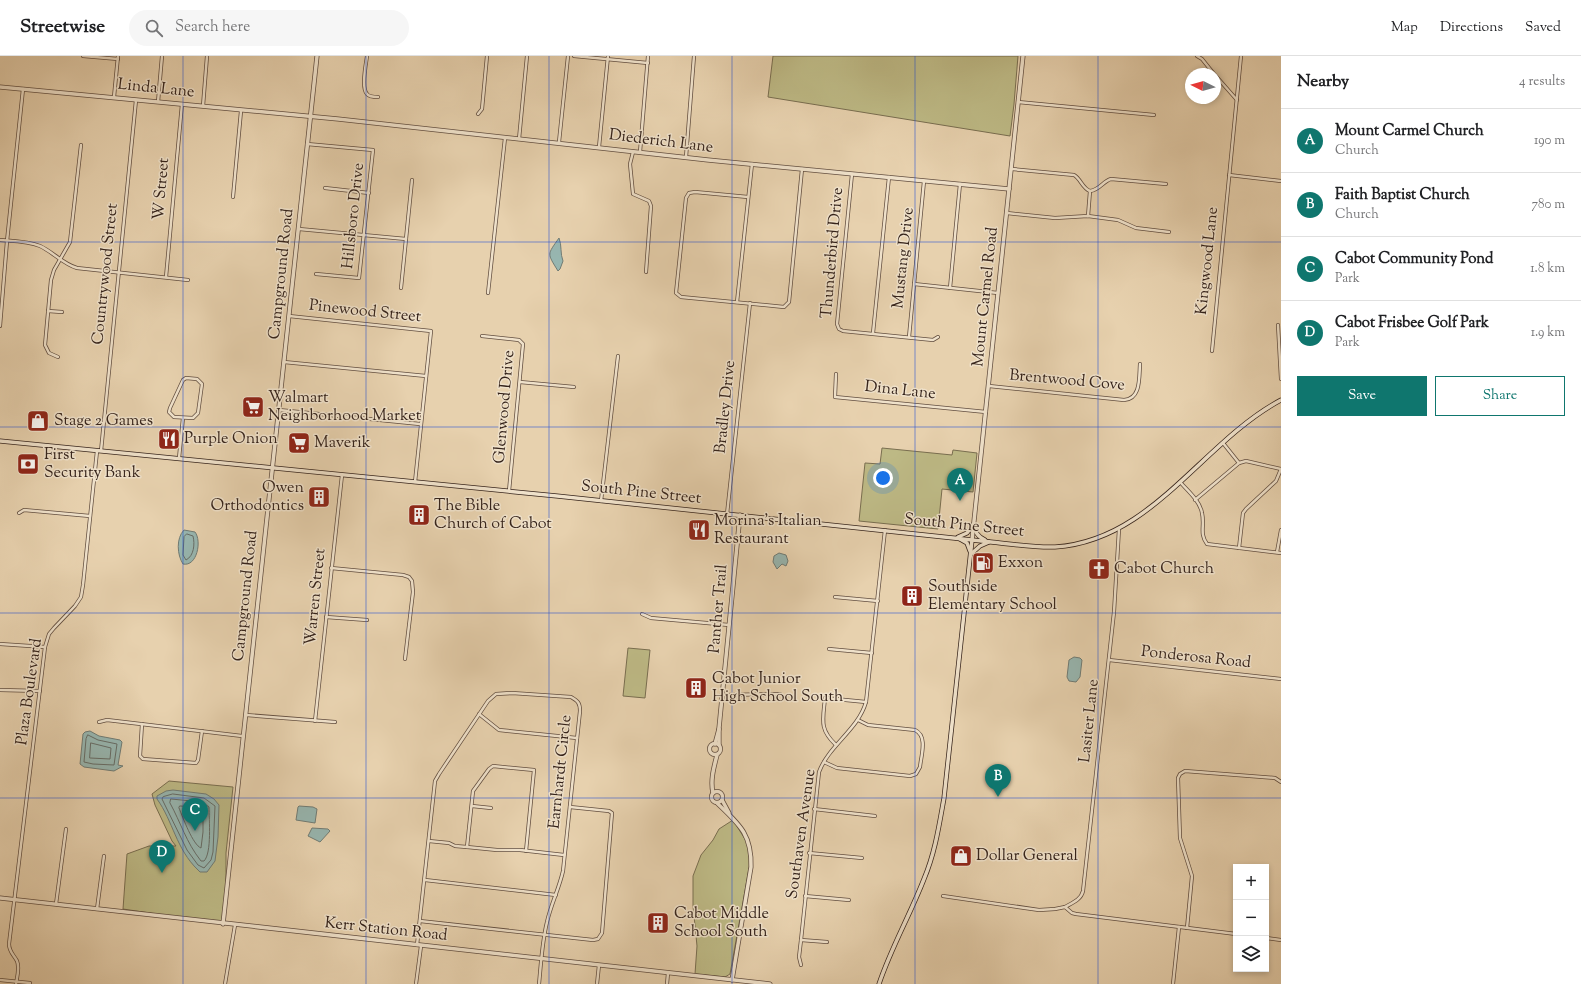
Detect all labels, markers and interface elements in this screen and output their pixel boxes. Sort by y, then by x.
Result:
search box [129,10,409,46]
text: Streetwise [20,14,105,41]
icon: search [143,17,165,39]
text: Search here [175,17,250,38]
text: Map [1391,18,1418,38]
text: Directions [1440,18,1503,38]
text: Saved [1525,18,1561,38]
north arrow [1185,68,1221,104]
text: Nearby [1297,70,1349,94]
text: 4 results [1519,73,1565,91]
street label: Linda Lane [116,74,196,104]
text: Mount Carmel Church [1335,121,1484,142]
street label: Diederich Lane [607,124,715,160]
text: A [1305,132,1315,150]
text: 190 m [1534,132,1565,150]
text: Church [1335,142,1379,160]
street label: W Street [148,156,176,221]
street label: Hillsboro Drive [337,162,371,270]
text: Faith Baptist Church [1335,185,1470,206]
street label: Thunderbird Drive [816,187,850,319]
text: B [1306,196,1314,214]
text: 780 m [1532,196,1565,214]
street label: Countrywood Street [87,202,125,346]
street label: Mustang Drive [887,206,921,310]
street label: Kingwood Lane [1191,206,1225,316]
text: Church [1335,206,1379,224]
street label: Campground Road [264,207,300,341]
street label: Mount Carmel Road [967,226,1005,368]
text: Cabot Community Pond [1335,249,1494,270]
text: C [1305,260,1315,278]
text: 1.8 km [1530,260,1565,278]
text: Park [1335,270,1360,288]
street label: Pinewood Street [308,295,423,329]
text: Cabot Frisbee Golf Park [1335,313,1489,334]
text: D [1305,324,1315,342]
text: 1.9 km [1531,324,1565,342]
text: Park [1335,334,1360,352]
street label: Glenwood Drive [489,349,521,465]
street label: Bradley Drive [710,359,742,455]
street label: Brentwood Cove [1008,364,1126,398]
street label: Dina Lane [863,376,937,406]
button: Save [1297,376,1427,416]
button: Share [1435,376,1565,416]
place label: Walmart Neighborhood Market [268,387,422,428]
supermarket icon: Walmart Neighborhood Market [240,394,266,420]
shop icon: Stage 2 Games [25,408,51,434]
place label: Stage 2 Games [54,410,153,433]
restaurant icon: Purple Onion [156,426,182,452]
place label: Purple Onion [184,428,278,451]
supermarket icon: Maverik [286,430,312,456]
place label: Maverik [314,432,371,455]
place label: First Security Bank [44,444,141,485]
bank icon: First Security Bank [15,451,41,477]
your location [873,468,893,488]
pin: A [947,468,973,501]
street label: South Pine Street [580,475,703,511]
place label: Owen Orthodontics [211,477,305,518]
building icon: Owen Orthodontics [306,484,332,510]
place label: The Bible Church of Cabot [434,495,552,536]
building icon: The Bible Church of Cabot [406,502,432,528]
street label: South Pine Street [903,508,1026,544]
place label: Morina's Italian Restaurant [714,510,822,551]
restaurant icon: Morina's Italian Restaurant [686,517,712,543]
street label: Campground Road [228,529,264,663]
street label: Warren Street [299,547,333,647]
fuel station icon: Exxon [970,550,996,576]
place label: Exxon [998,552,1044,575]
church icon: Cabot Church [1086,556,1112,582]
place label: Cabot Church [1114,558,1215,581]
street label: Panther Trail [704,563,734,654]
place label: Southside Elementary School [928,576,1058,617]
building icon: Southside Elementary School [899,583,925,609]
street label: Plaza Boulevard [11,637,49,747]
street label: Ponderosa Road [1140,641,1252,675]
place label: Cabot Junior High School South [712,668,844,709]
building icon: Cabot Junior High School South [683,675,709,701]
street label: Lasiter Lane [1074,678,1106,764]
street label: Earnhardt Circle [544,714,578,830]
pin: B [985,764,1011,797]
street label: Southaven Avenue [781,767,823,901]
pin: C [182,798,208,831]
pin: D [149,840,175,873]
shop icon: Dollar General [948,843,974,869]
place label: Dollar General [976,845,1079,868]
map controls [1233,864,1269,972]
button: + [1233,864,1269,900]
button: − [1233,900,1269,936]
place label: Cabot Middle School South [674,903,769,944]
building icon: Cabot Middle School South [645,910,671,936]
street label: Kerr Station Road [323,912,449,948]
button: layers [1233,936,1269,972]

